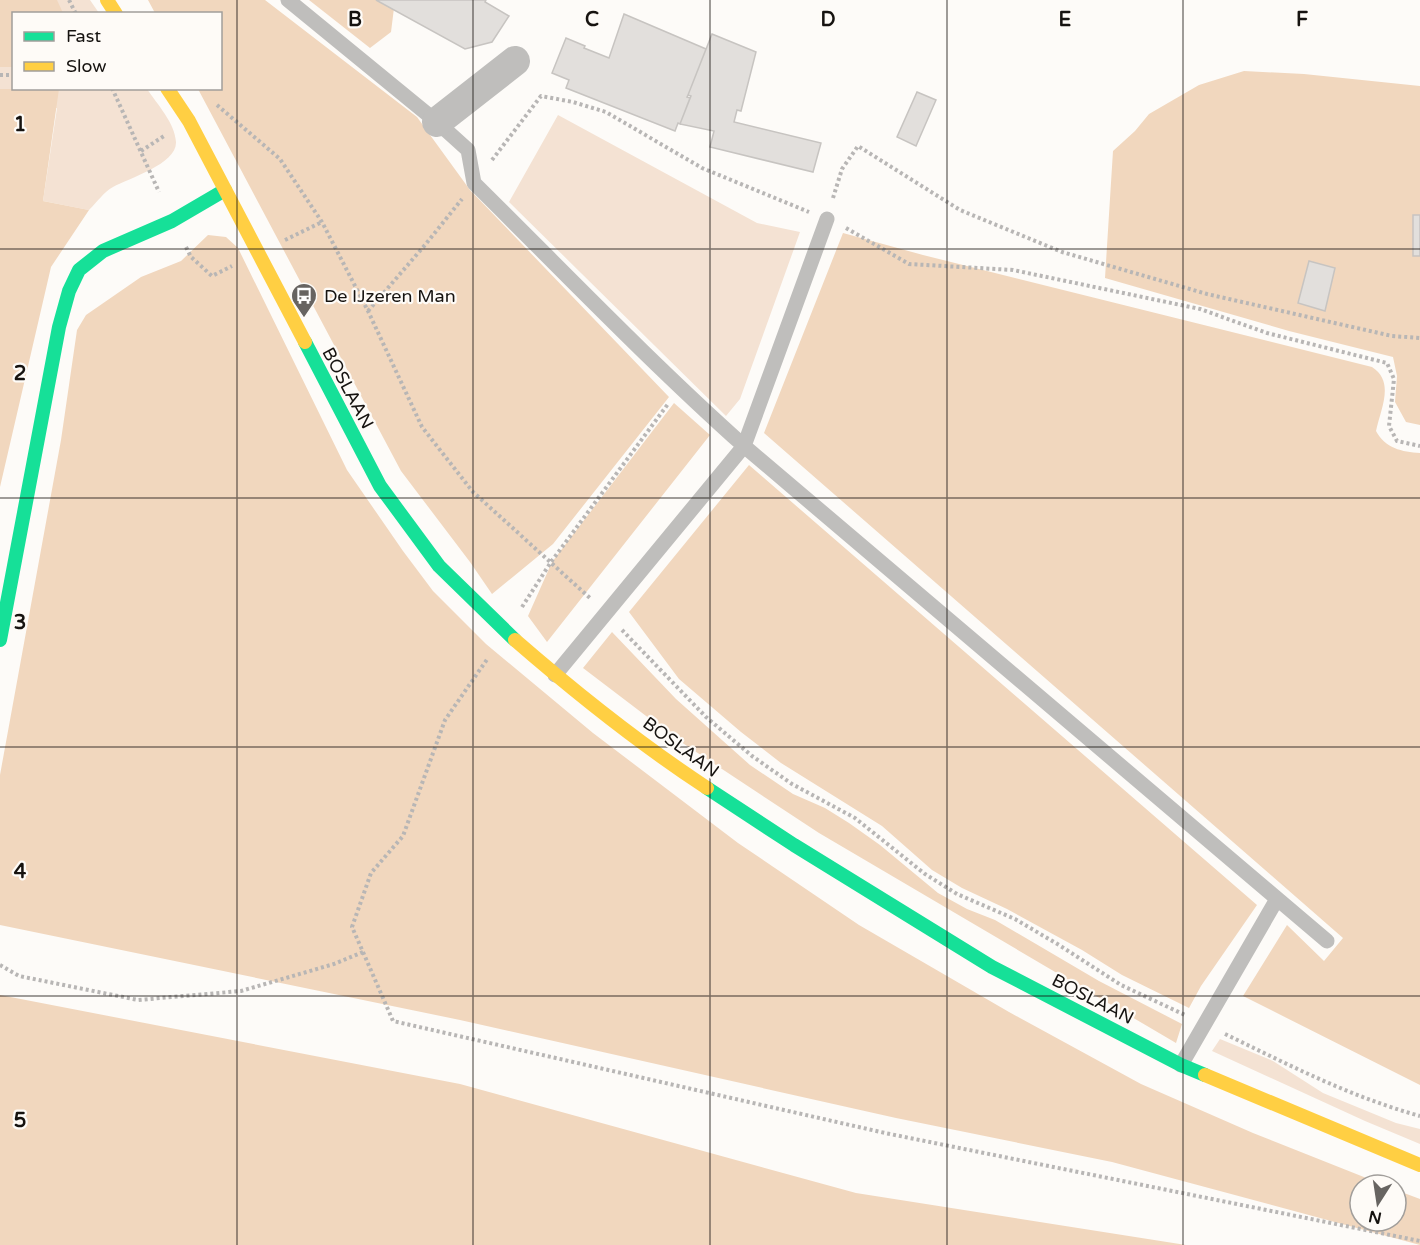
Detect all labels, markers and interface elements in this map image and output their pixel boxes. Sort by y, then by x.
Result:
text: B [348,8,362,32]
text: C [585,8,599,32]
text: D [820,8,836,32]
text: E [1059,8,1072,32]
text: F [1296,8,1308,32]
legend [12,12,222,90]
text: Fast [66,25,101,47]
text: Slow [66,55,107,77]
text: 1 [14,113,26,137]
bus stop icon: De IJzeren Man [289,281,319,319]
place label: De IJzeren Man [324,285,456,307]
street label: BOSLAAN [317,343,379,433]
text: 2 [14,362,26,386]
text: 3 [14,611,26,635]
street label: BOSLAAN [638,712,724,782]
text: 4 [14,860,27,884]
street label: BOSLAAN [1048,969,1138,1029]
text: 5 [14,1109,26,1133]
north arrow [1348,1173,1408,1233]
text: N [1367,1206,1383,1228]

